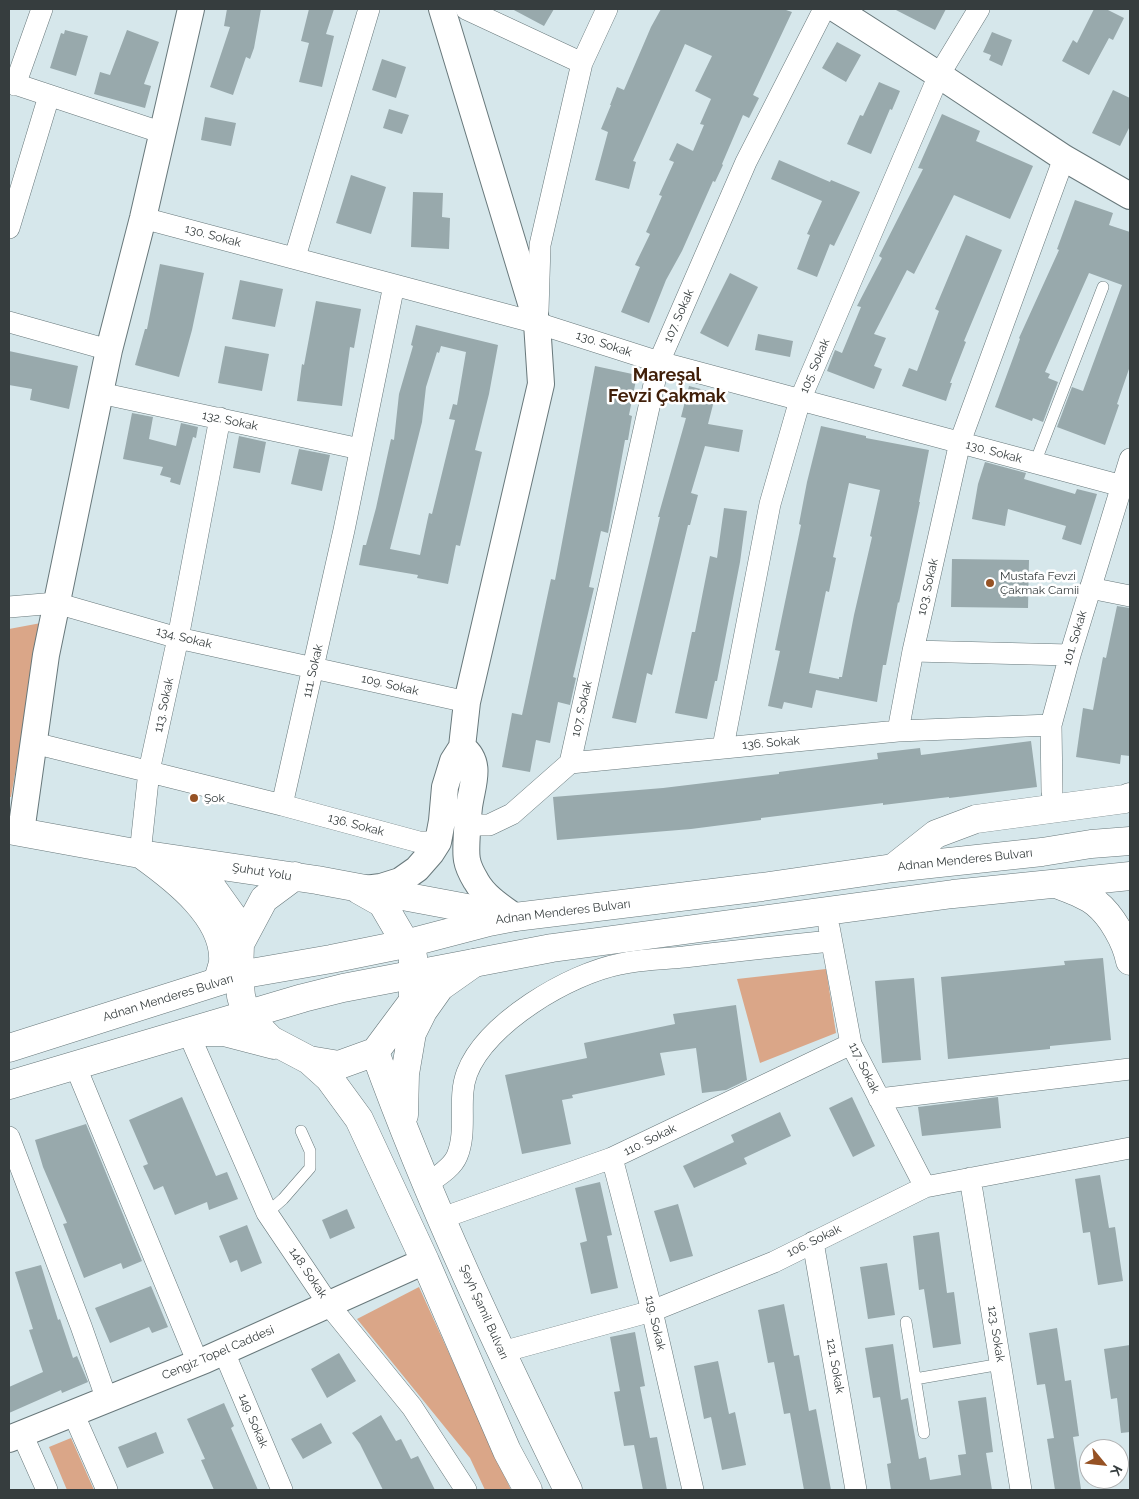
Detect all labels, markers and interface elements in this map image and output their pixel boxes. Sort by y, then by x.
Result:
street label: 130. Sokak [183,222,243,250]
street label: 107. Sokak [661,287,697,345]
street label: 130. Sokak [574,328,634,360]
street label: 105. Sokak [797,336,833,396]
district label: Mareşal Fevzi Çakmak [608,365,726,408]
street label: 132. Sokak [201,408,259,434]
street label: 130. Sokak [964,438,1024,466]
street label: 103. Sokak [914,557,942,617]
place label: Mustafa Fevzi Çakmak Camii [1000,569,1079,597]
marker: Mustafa Fevzi Çakmak Camii [984,577,996,589]
street label: 101. Sokak [1060,609,1090,667]
street label: 134. Sokak [155,624,213,652]
street label: 111. Sokak [300,643,326,699]
street label: 109. Sokak [360,671,420,699]
street label: 113. Sokak [151,676,177,734]
street label: 107. Sokak [569,680,595,738]
street label: 136. Sokak [742,733,800,753]
place label: Şok [204,791,225,805]
marker: Şok [188,792,200,804]
street label: 136. Sokak [326,811,386,839]
street label: Adnan Menderes Bulvarı [897,846,1033,874]
street label: Şuhut Yolu [231,860,293,884]
street label: Adnan Menderes Bulvarı [495,897,631,927]
street label: Adnan Menderes Bulvarı [101,971,235,1025]
street label: 117. Sokak [846,1040,882,1096]
street label: 110. Sokak [621,1121,679,1159]
street label: 106. Sokak [784,1222,844,1260]
street label: 148. Sokak [286,1245,330,1301]
street label: Şeyh Şamil Bulvarı [457,1262,511,1362]
street label: 119. Sokak [642,1294,668,1352]
street label: 123. Sokak [984,1305,1008,1363]
street label: Cengiz Topel Caddesi [160,1323,276,1383]
street label: 121. Sokak [823,1337,847,1395]
street label: 149. Sokak [235,1392,271,1450]
north arrow [1079,1439,1129,1489]
text: K [1107,1463,1126,1478]

